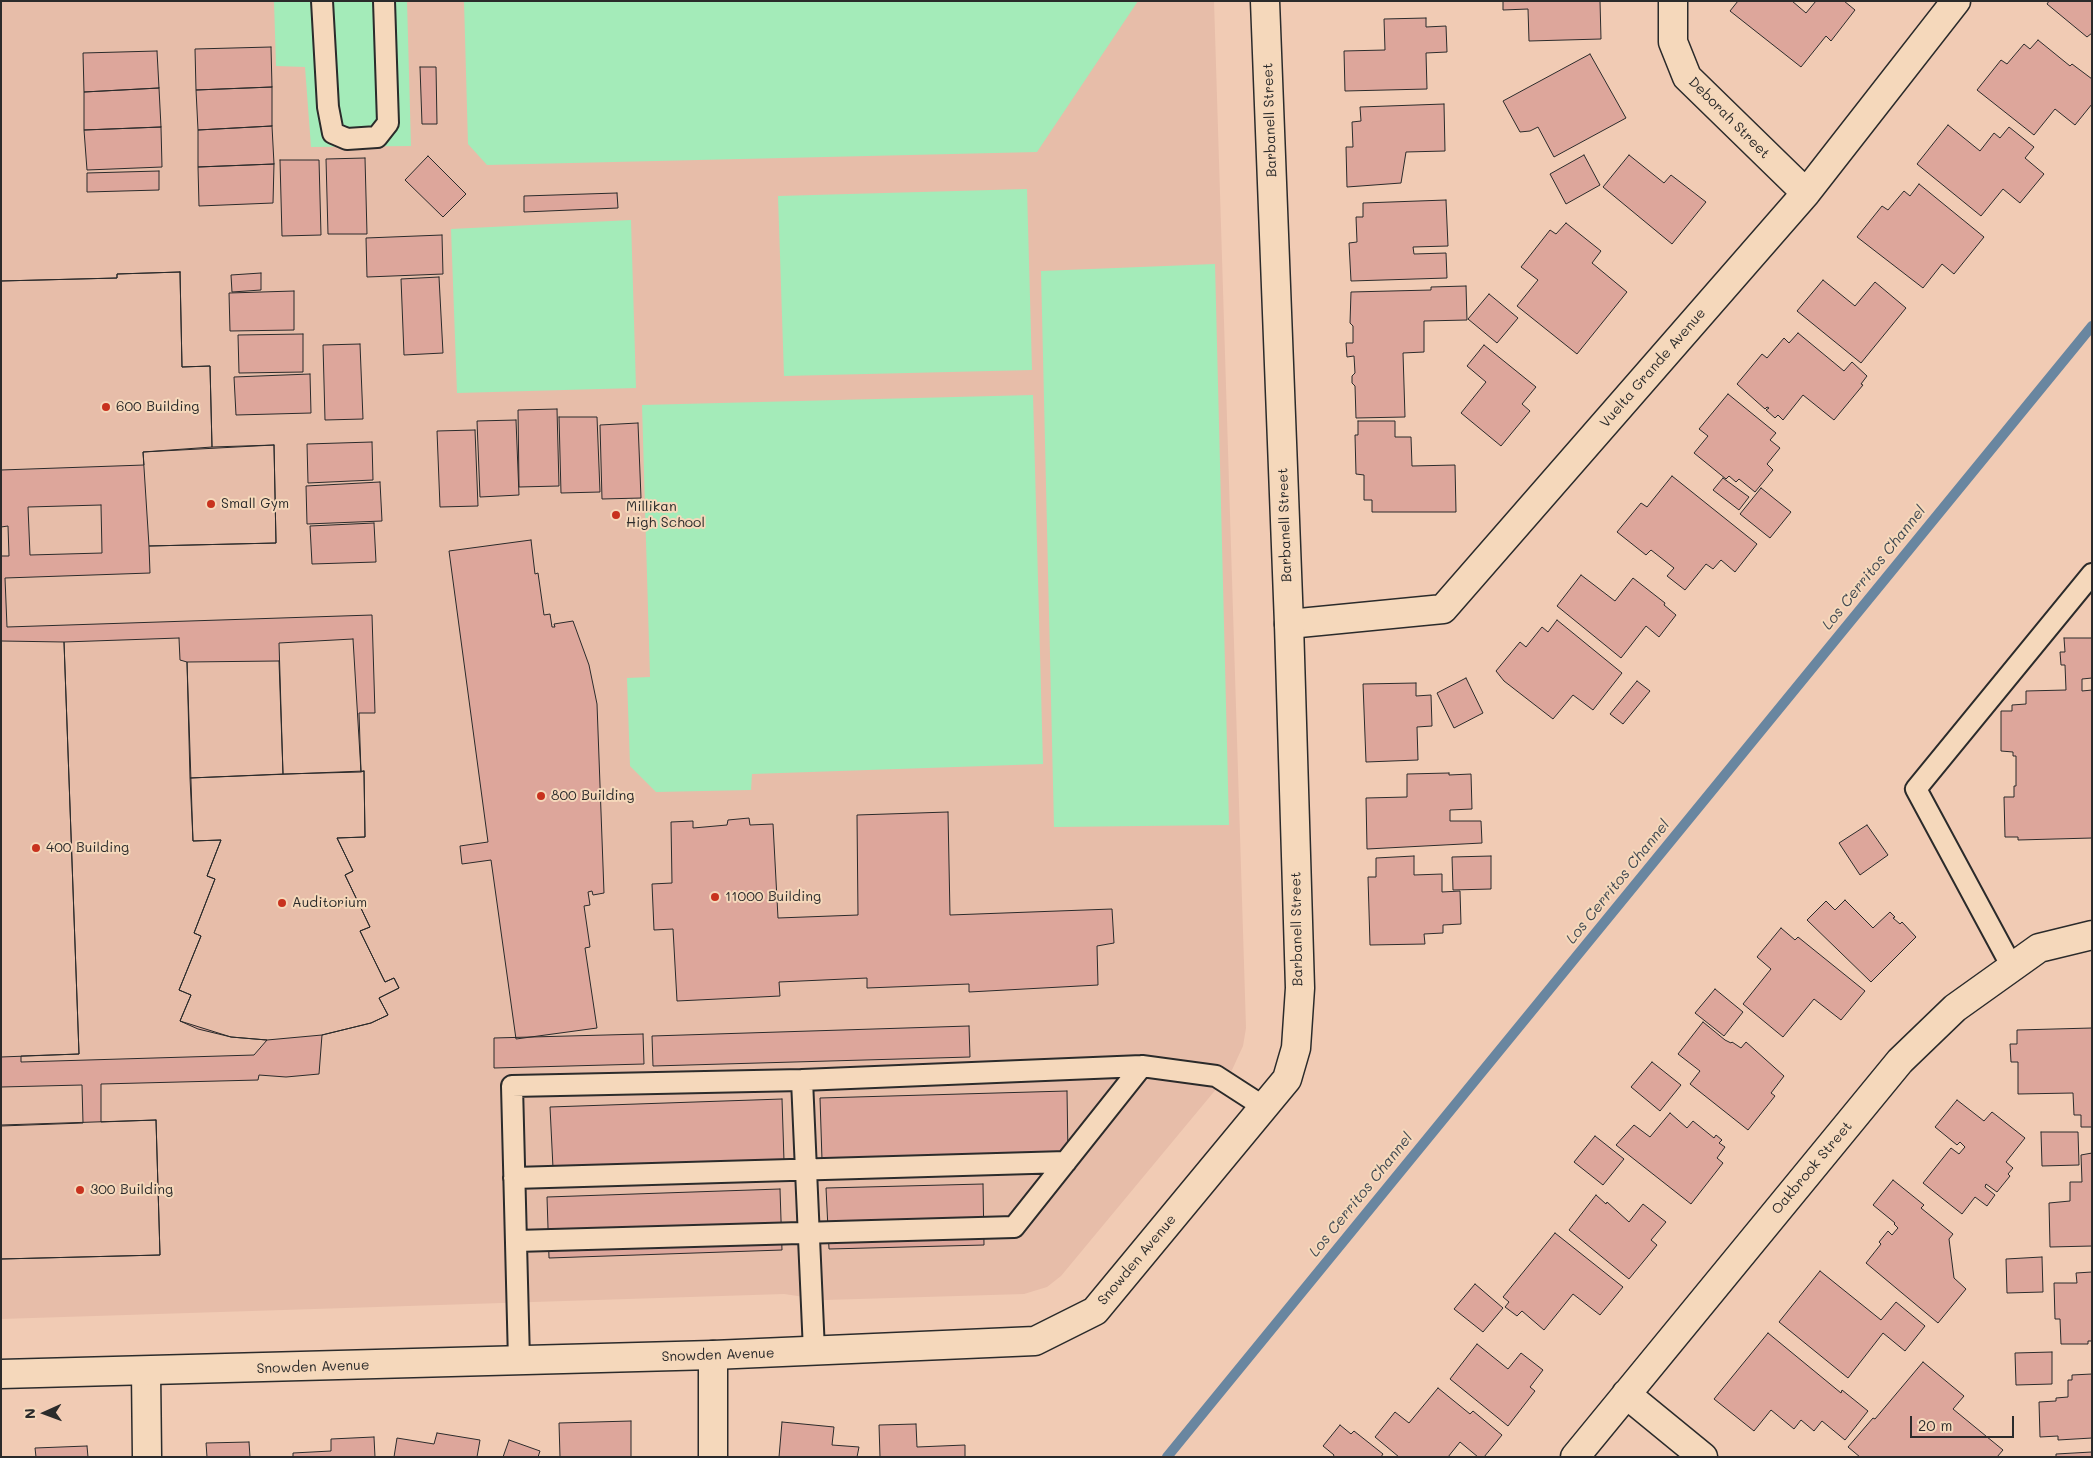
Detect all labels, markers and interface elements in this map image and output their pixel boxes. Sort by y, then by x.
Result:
street label: Barbanell Street [1260,62,1280,178]
street label: Deborah Street [1685,74,1773,162]
street label: Vuelta Grande Avenue [1597,305,1709,431]
place label: 600 Building [116,399,199,415]
marker: 600 Building [100,401,112,413]
street label: Barbanell Street [1275,467,1295,583]
place label: Small Gym [221,496,289,512]
marker: Small Gym [205,498,217,510]
place label: Millikan High School [626,499,705,532]
water label: Los Cerritos Channel [1818,502,1930,634]
marker: Millikan High School [610,509,622,521]
place label: 800 Building [551,788,634,804]
marker: 800 Building [535,790,547,802]
water label: Los Cerritos Channel [1562,816,1674,948]
place label: 400 Building [46,840,129,856]
marker: 400 Building [30,842,42,854]
street label: Barbanell Street [1288,872,1306,986]
place label: 11000 Building [725,889,821,905]
marker: 11000 Building [709,891,721,903]
place label: Auditorium [292,895,367,911]
marker: Auditorium [276,897,288,909]
street label: Oakbrook Street [1768,1118,1856,1218]
water label: Los Cerritos Channel [1305,1129,1417,1261]
place label: 300 Building [90,1182,173,1198]
marker: 300 Building [74,1184,86,1196]
street label: Snowden Avenue [1094,1211,1180,1309]
street label: Snowden Avenue [661,1345,775,1365]
street label: Snowden Avenue [256,1357,370,1377]
north arrow [20,1388,70,1438]
scale bar [1913,1406,2017,1438]
text: N [20,1408,39,1419]
text: 20 m [1918,1415,1952,1435]

